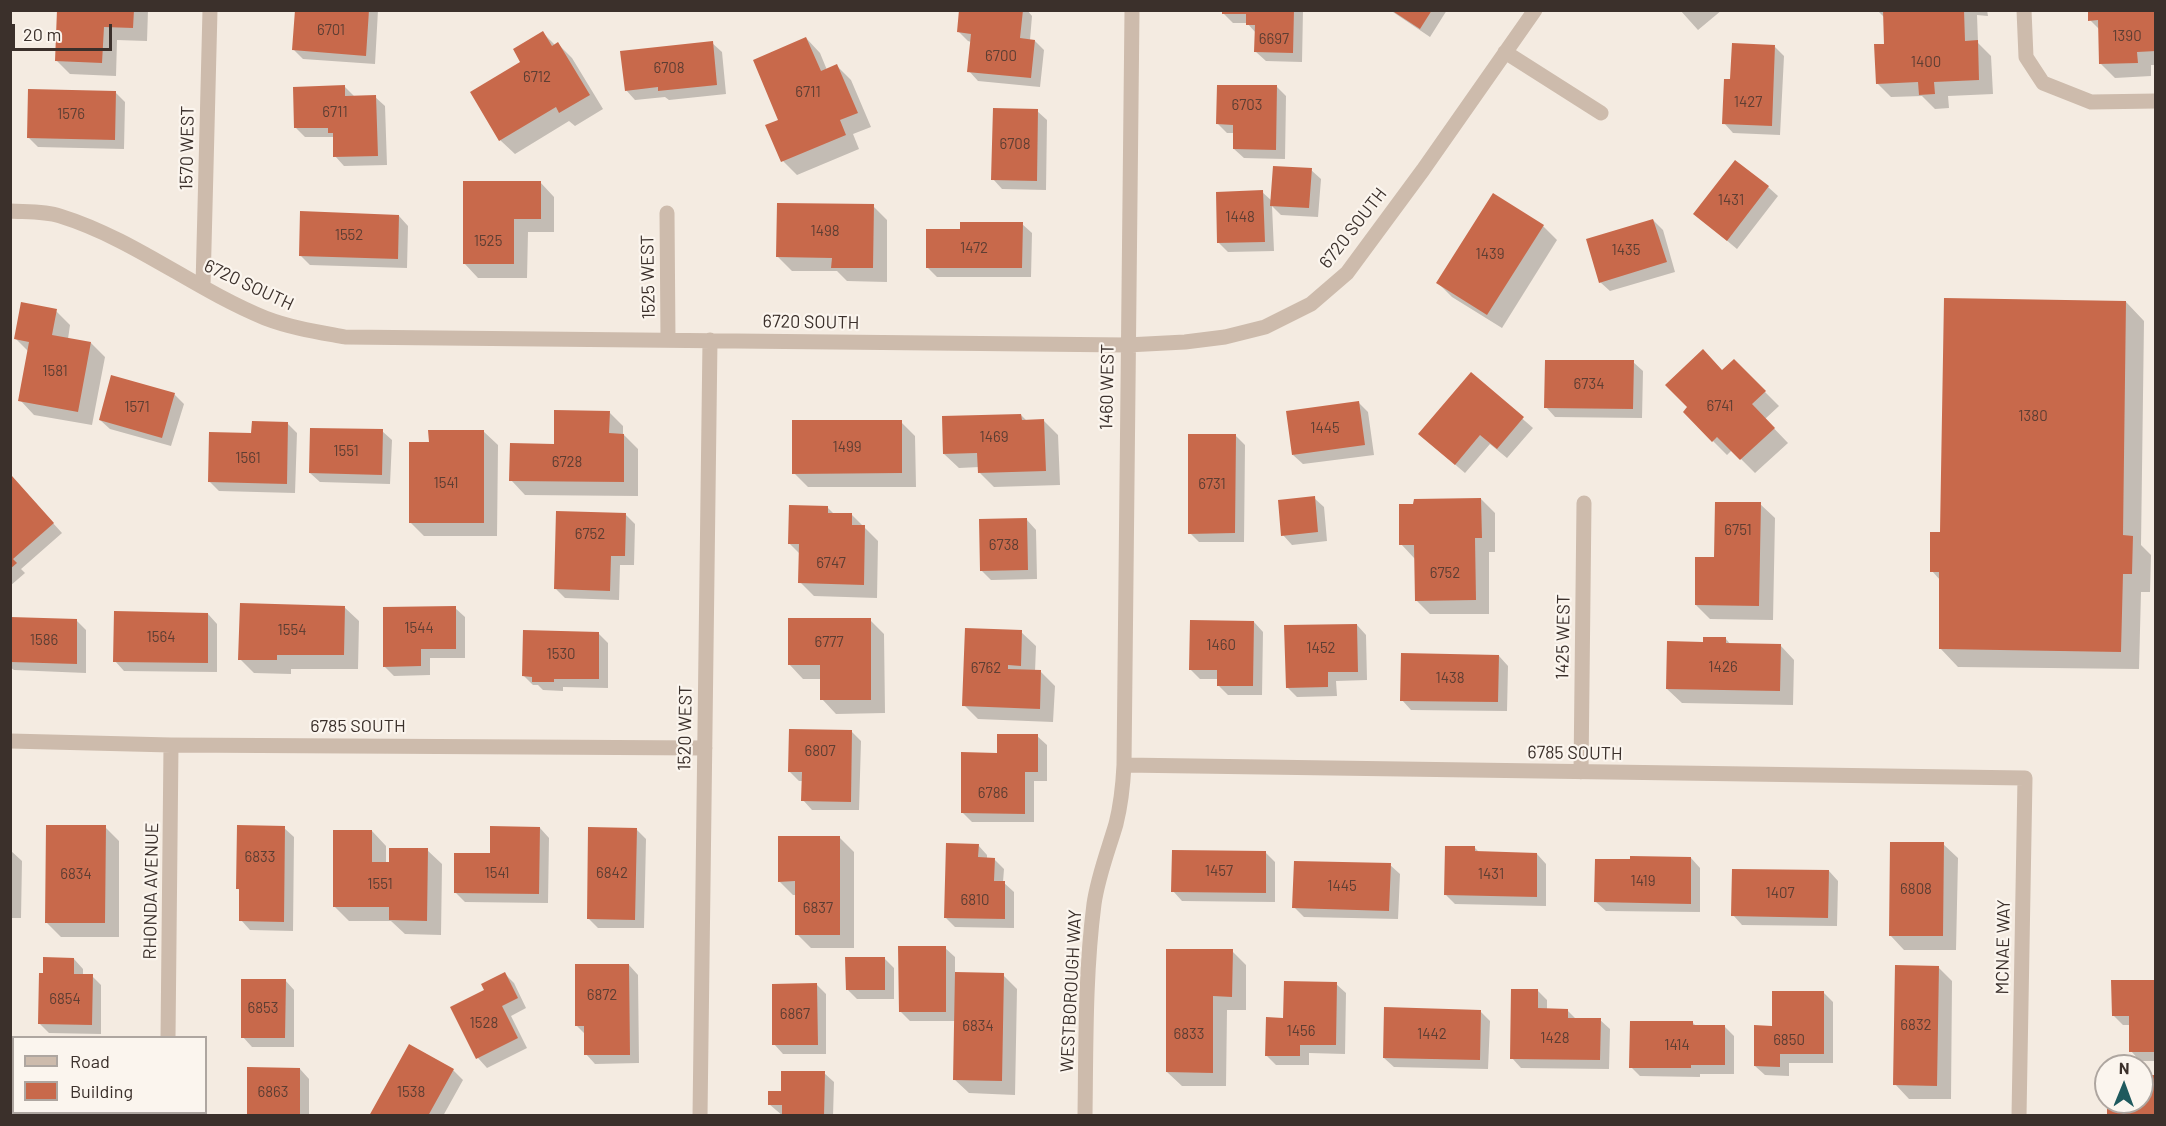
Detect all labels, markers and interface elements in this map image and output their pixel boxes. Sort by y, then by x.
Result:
scale bar [15,12,116,50]
house number: 6701 [317,21,345,39]
text: 20 m [23,23,61,45]
house number: 1390 [2112,27,2142,45]
house number: 6697 [1259,30,1289,48]
house number: 6700 [985,47,1017,65]
house number: 1400 [1911,53,1941,71]
house number: 6708 [653,59,685,77]
house number: 6712 [523,68,551,86]
house number: 6711 [795,83,821,101]
house number: 1427 [1734,93,1762,111]
house number: 6703 [1231,96,1263,114]
house number: 6711 [322,103,348,121]
house number: 1576 [57,105,85,123]
street label: 1570 WEST [175,105,199,191]
house number: 6708 [999,135,1031,153]
street label: 6720 SOUTH [1315,183,1391,273]
house number: 1431 [1718,191,1744,209]
house number: 1448 [1225,208,1255,226]
house number: 1498 [810,222,840,240]
house number: 1552 [335,226,363,244]
house number: 1525 [474,232,502,250]
street label: 1525 WEST [636,234,660,320]
house number: 1472 [960,239,988,257]
house number: 1435 [1612,241,1640,259]
house number: 1439 [1475,245,1505,263]
street label: 6720 SOUTH [201,255,297,315]
street label: 6720 SOUTH [763,310,859,334]
street label: 1460 WEST [1095,344,1119,430]
house number: 1581 [42,362,68,380]
house number: 6734 [1574,375,1604,393]
house number: 6741 [1707,397,1733,415]
house number: 1571 [124,398,150,416]
house number: 1380 [2018,407,2048,425]
house number: 1445 [1310,419,1340,437]
house number: 1469 [979,428,1009,446]
house number: 1499 [832,438,862,456]
house number: 1551 [333,442,359,460]
house number: 1561 [235,449,261,467]
house number: 6728 [552,453,582,471]
house number: 1541 [433,474,459,492]
house number: 6731 [1198,475,1226,493]
house number: 6751 [1724,521,1752,539]
house number: 6752 [575,525,605,543]
house number: 6738 [989,536,1019,554]
house number: 6747 [816,554,846,572]
house number: 6752 [1430,564,1460,582]
street label: 1425 WEST [1551,594,1575,680]
house number: 1544 [404,619,434,637]
house number: 1554 [278,621,306,639]
house number: 1564 [147,628,175,646]
house number: 1586 [30,631,58,649]
house number: 6777 [814,633,844,651]
house number: 1460 [1206,636,1236,654]
house number: 1452 [1306,639,1336,657]
house number: 1530 [546,645,576,663]
house number: 1426 [1708,658,1738,676]
house number: 6762 [971,659,1001,677]
house number: 1438 [1435,669,1465,687]
street label: 1520 WEST [673,685,697,771]
street label: 6785 SOUTH [310,715,406,737]
street label: 6785 SOUTH [1527,741,1623,765]
house number: 6807 [804,742,836,760]
house number: 6786 [978,784,1008,802]
street label: RHONDA AVENUE [139,822,163,960]
house number: 6833 [245,848,275,866]
house number: 1457 [1205,862,1233,880]
house number: 1541 [484,864,510,882]
house number: 6842 [596,864,628,882]
house number: 6834 [60,865,92,883]
house number: 1431 [1478,865,1504,883]
house number: 1419 [1630,872,1656,890]
house number: 1551 [367,875,393,893]
house number: 1445 [1327,877,1357,895]
house number: 6808 [1900,880,1932,898]
house number: 1407 [1765,884,1795,902]
house number: 6810 [961,891,989,909]
house number: 6837 [803,899,833,917]
street label: MCNAE WAY [1991,899,2015,995]
street label: WESTBOROUGH WAY [1056,909,1086,1073]
house number: 6872 [587,986,617,1004]
house number: 6854 [49,990,81,1008]
house number: 6853 [248,999,278,1017]
house number: 6867 [780,1005,810,1023]
house number: 1528 [470,1014,498,1032]
house number: 6832 [1900,1016,1932,1034]
house number: 6834 [962,1017,994,1035]
house number: 1456 [1287,1022,1315,1040]
house number: 6833 [1174,1025,1204,1043]
house number: 1442 [1417,1025,1447,1043]
house number: 1428 [1540,1029,1570,1047]
house number: 6850 [1773,1031,1805,1049]
legend [12,1036,207,1114]
house number: 1414 [1664,1036,1690,1054]
text: Road [70,1050,110,1072]
north arrow [2094,1054,2154,1114]
text: N [2119,1058,2130,1077]
text: Building [70,1080,133,1102]
house number: 6863 [258,1083,288,1101]
house number: 1538 [397,1083,425,1101]

